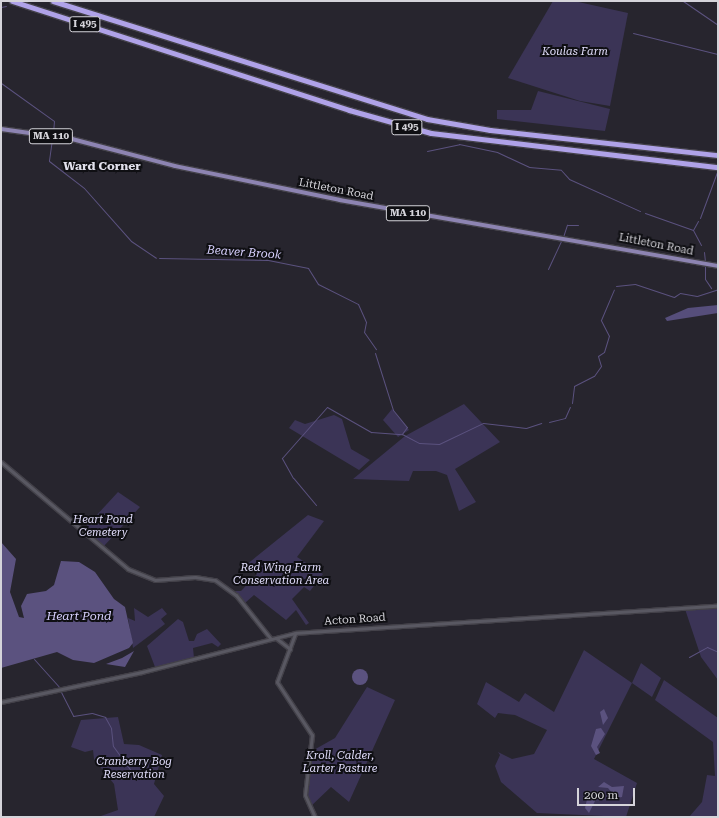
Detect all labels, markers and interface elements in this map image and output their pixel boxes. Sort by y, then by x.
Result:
road number: I 495 [69,16,101,32]
park label: Koulas Farm [542,45,608,59]
road number: I 495 [391,119,423,135]
road number: MA 110 [28,128,74,144]
district label: Ward Corner [63,160,141,174]
street label: Littleton Road [298,176,374,204]
road number: MA 110 [385,205,431,221]
street label: Littleton Road [618,231,694,259]
water label: Beaver Brook [206,243,282,263]
park label: Heart Pond Cemetery [73,514,133,540]
park label: Red Wing Farm Conservation Area [233,562,329,588]
water label: Heart Pond [46,610,112,624]
street label: Acton Road [324,611,386,629]
park label: Kroll, Calder, Larter Pasture [303,750,377,776]
park label: Cranberry Bog Reservation [96,756,172,782]
scale bar [579,780,637,806]
text: 200 m [584,788,618,802]

